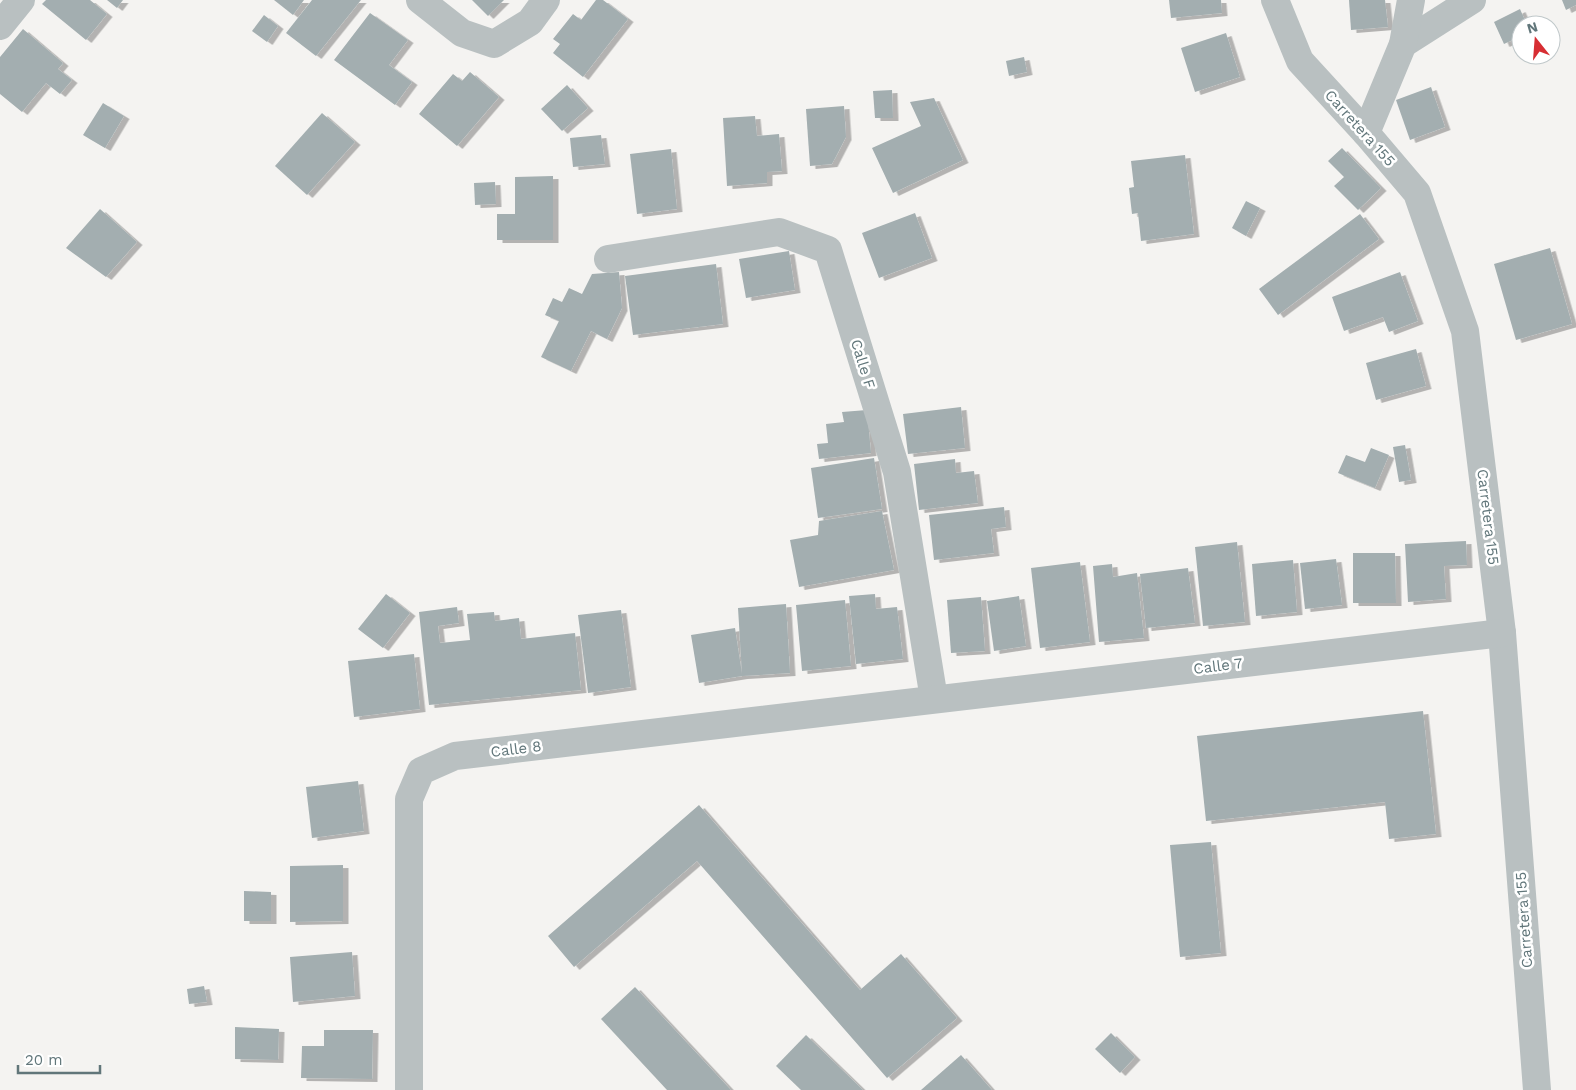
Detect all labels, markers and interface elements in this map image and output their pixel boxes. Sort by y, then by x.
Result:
north arrow [1511,15,1561,65]
text: N [1525,18,1539,37]
street label: Carretera 155 [1321,86,1399,170]
street label: Calle F [847,337,879,391]
street label: Carretera 155 [1473,468,1503,566]
street label: Calle 7 [1192,654,1244,678]
street label: Calle 8 [490,737,542,761]
street label: Carretera 155 [1512,871,1536,969]
scale bar [18,1042,100,1074]
text: 20 m [25,1051,63,1069]

